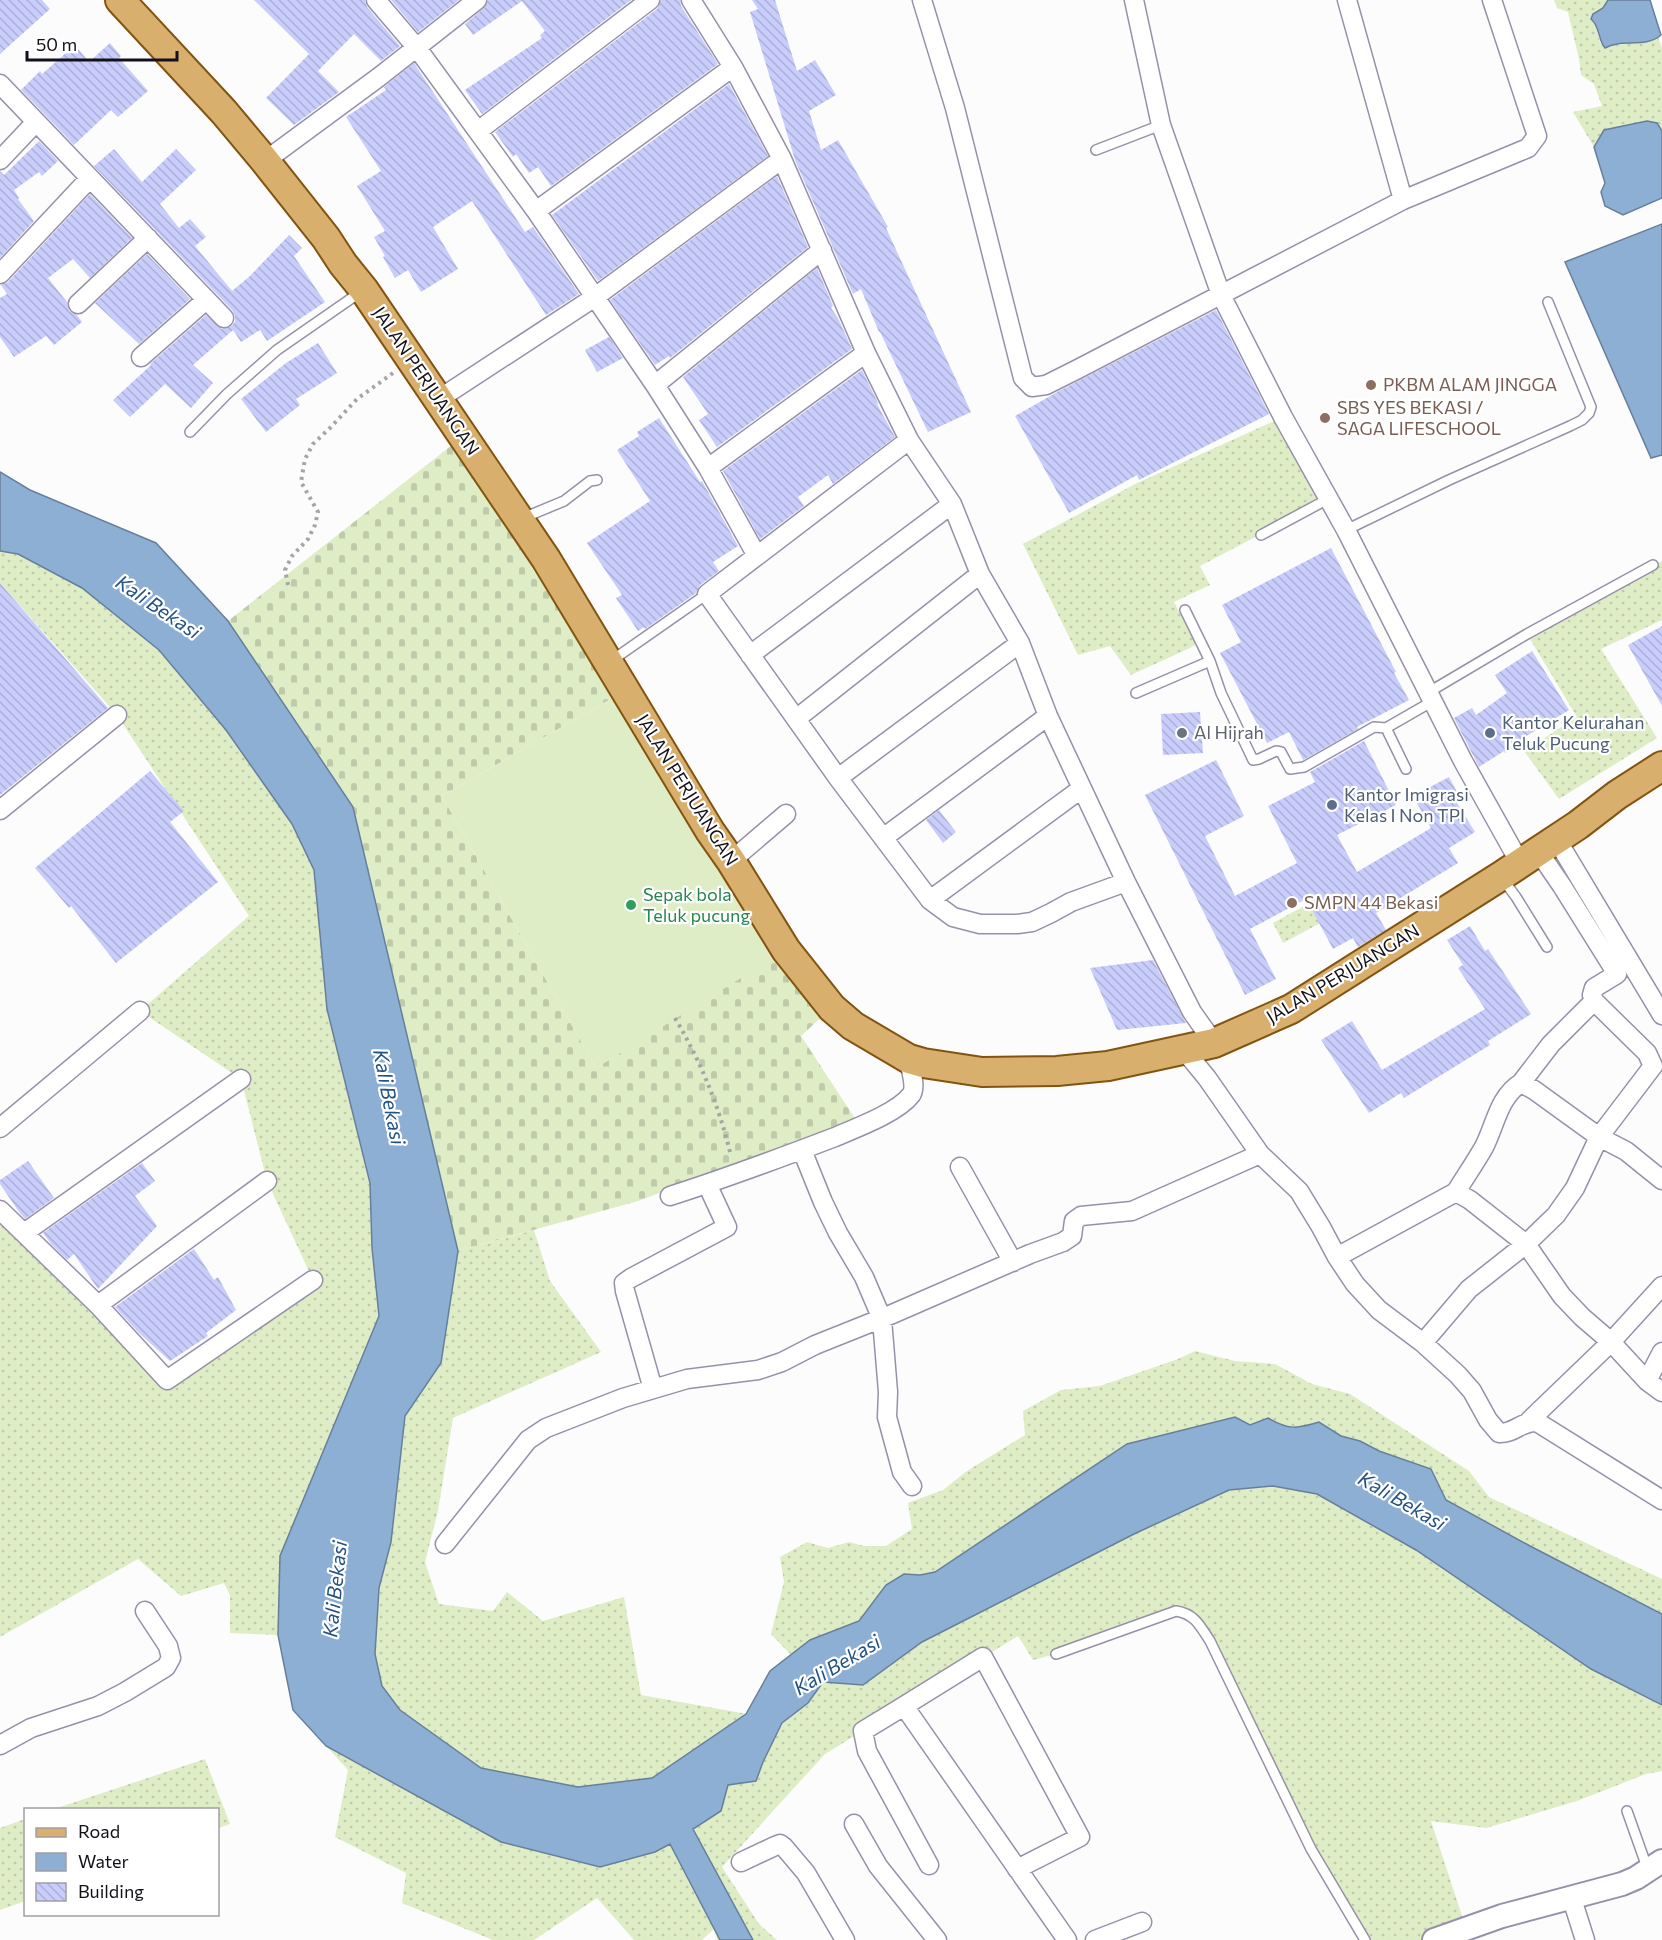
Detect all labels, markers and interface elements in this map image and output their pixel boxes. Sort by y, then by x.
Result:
scale bar [27,24,177,62]
text: 50 m [36,33,77,55]
street label: JALAN PERJUANGAN [369,302,485,459]
place label: PKBM ALAM JINGGA [1383,373,1557,395]
marker: PKBM ALAM JINGGA [1364,378,1378,392]
place label: SBS YES BEKASI / SAGA LIFESCHOOL [1337,396,1501,439]
marker: SBS YES BEKASI / SAGA LIFESCHOOL [1318,411,1332,425]
water label: Kali Bekasi [112,569,206,644]
street label: JALAN PERJUANGAN [632,710,743,869]
place label: Kantor Kelurahan Teluk Pucung [1502,711,1644,754]
place label: Al Hijrah [1194,721,1264,743]
marker: Al Hijrah [1175,726,1189,740]
marker: Kantor Kelurahan Teluk Pucung [1483,726,1497,740]
place label: Kantor Imigrasi Kelas I Non TPI [1344,783,1469,826]
marker: Kantor Imigrasi Kelas I Non TPI [1325,798,1339,812]
place label: Sepak bola Teluk pucung [643,883,750,926]
place label: SMPN 44 Bekasi [1304,891,1438,913]
marker: SMPN 44 Bekasi [1285,896,1299,910]
marker: Sepak bola Teluk pucung [624,898,638,912]
street label: JALAN PERJUANGAN [1262,919,1423,1028]
water label: Kali Bekasi [369,1047,411,1147]
water label: Kali Bekasi [1355,1466,1451,1535]
water label: Kali Bekasi [317,1539,351,1638]
water label: Kali Bekasi [789,1628,885,1699]
legend [24,1808,219,1916]
text: Road [78,1820,120,1842]
text: Water [78,1850,129,1872]
text: Building [78,1880,144,1902]

